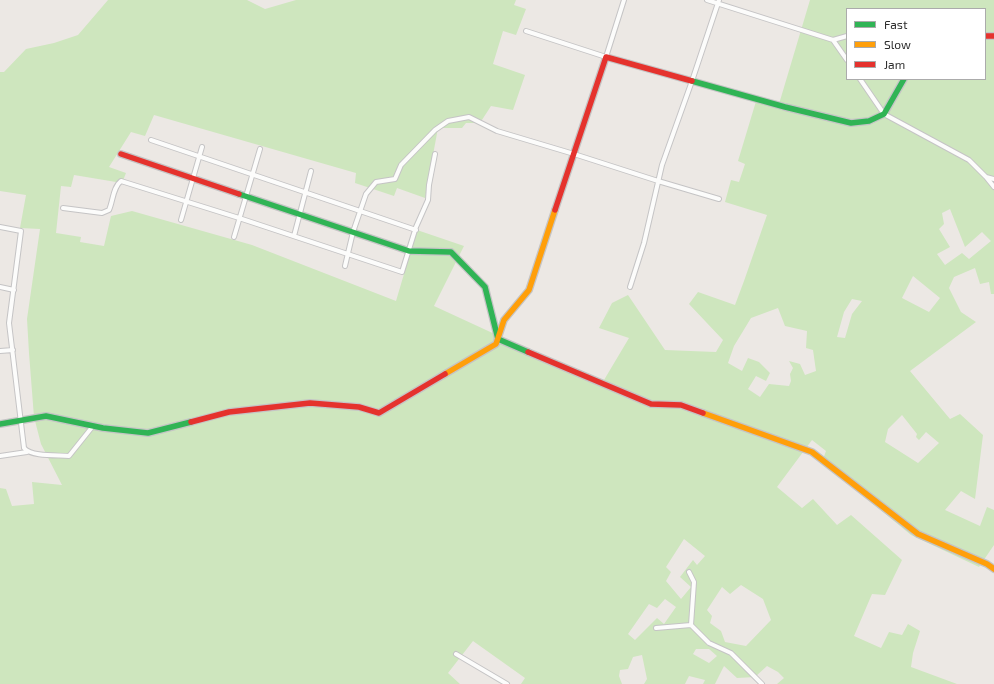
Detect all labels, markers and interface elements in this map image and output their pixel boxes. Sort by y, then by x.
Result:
legend [846,8,986,80]
text: Fast [884,17,907,31]
text: Slow [884,37,911,51]
text: Jam [884,57,905,71]

